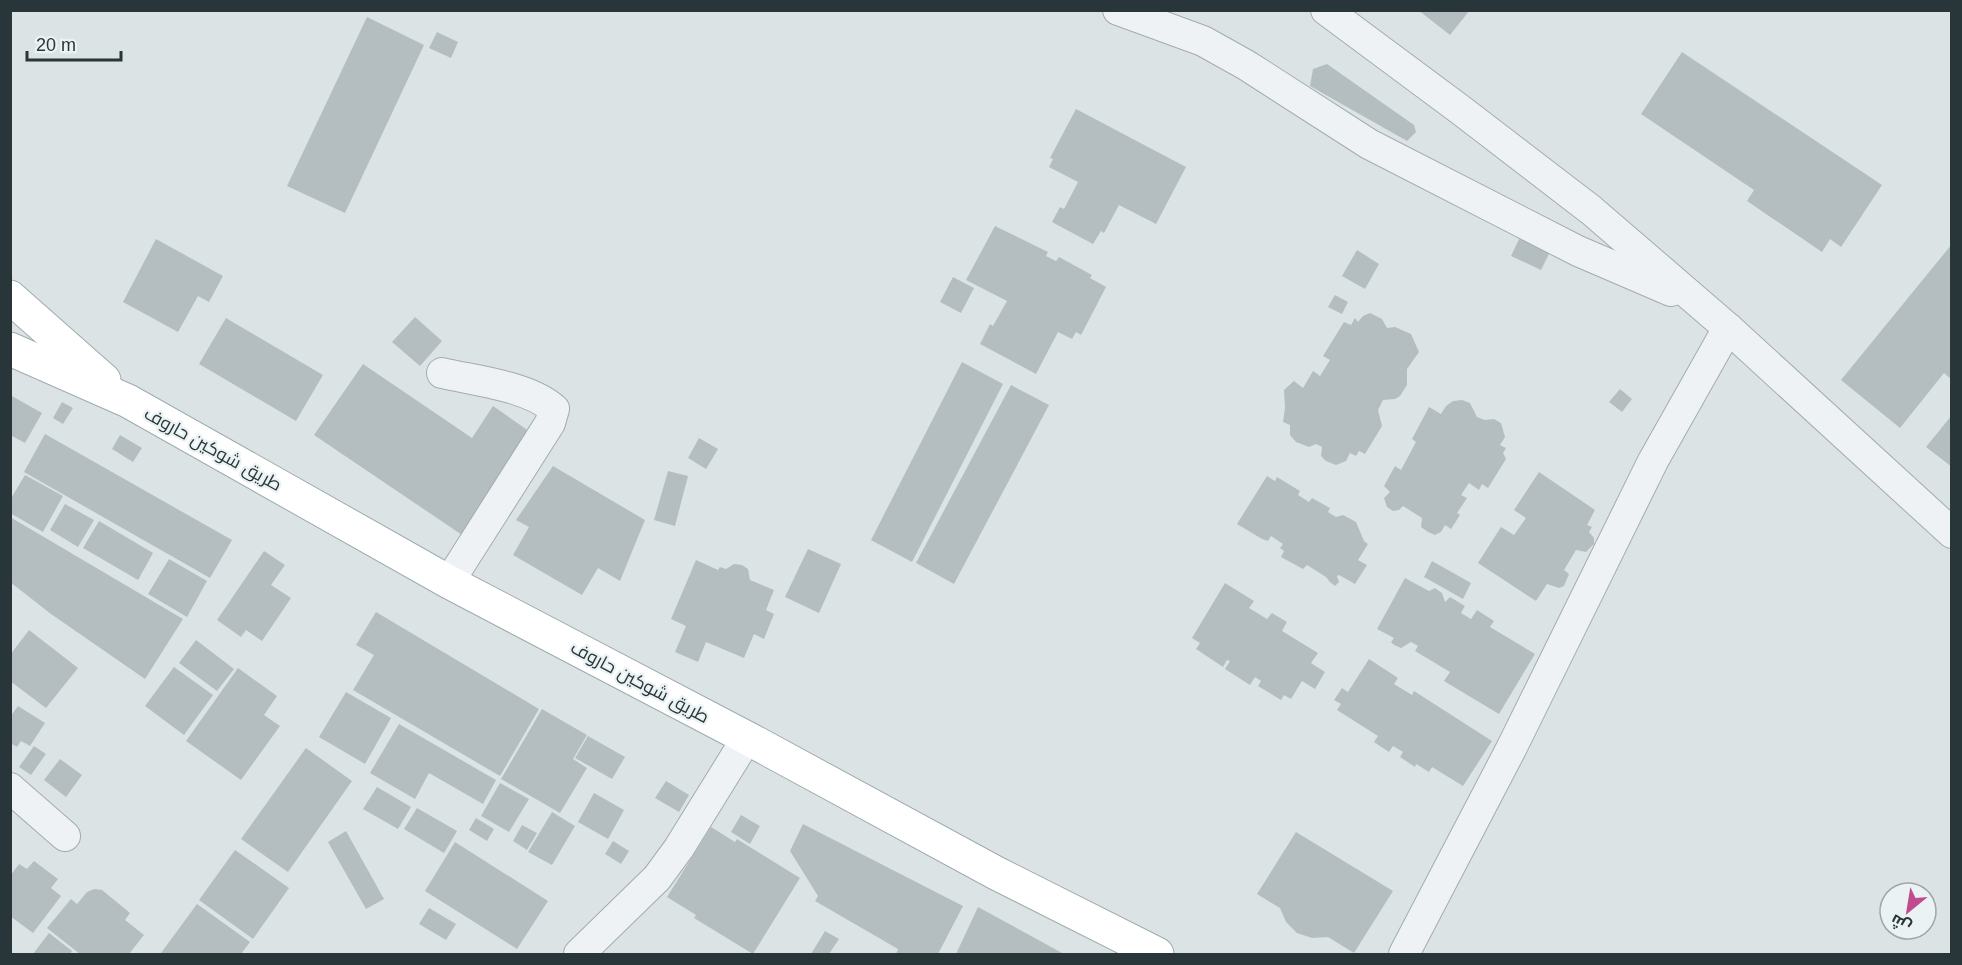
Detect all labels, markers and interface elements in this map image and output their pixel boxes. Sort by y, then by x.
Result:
scale bar [27,24,122,62]
text: 20 m [36,35,76,55]
street label: طريق شوكين حاروف [140,403,285,497]
street label: طريق شوكين حاروف [566,637,713,729]
north arrow [1878,881,1938,941]
text: ش [1888,910,1914,936]

